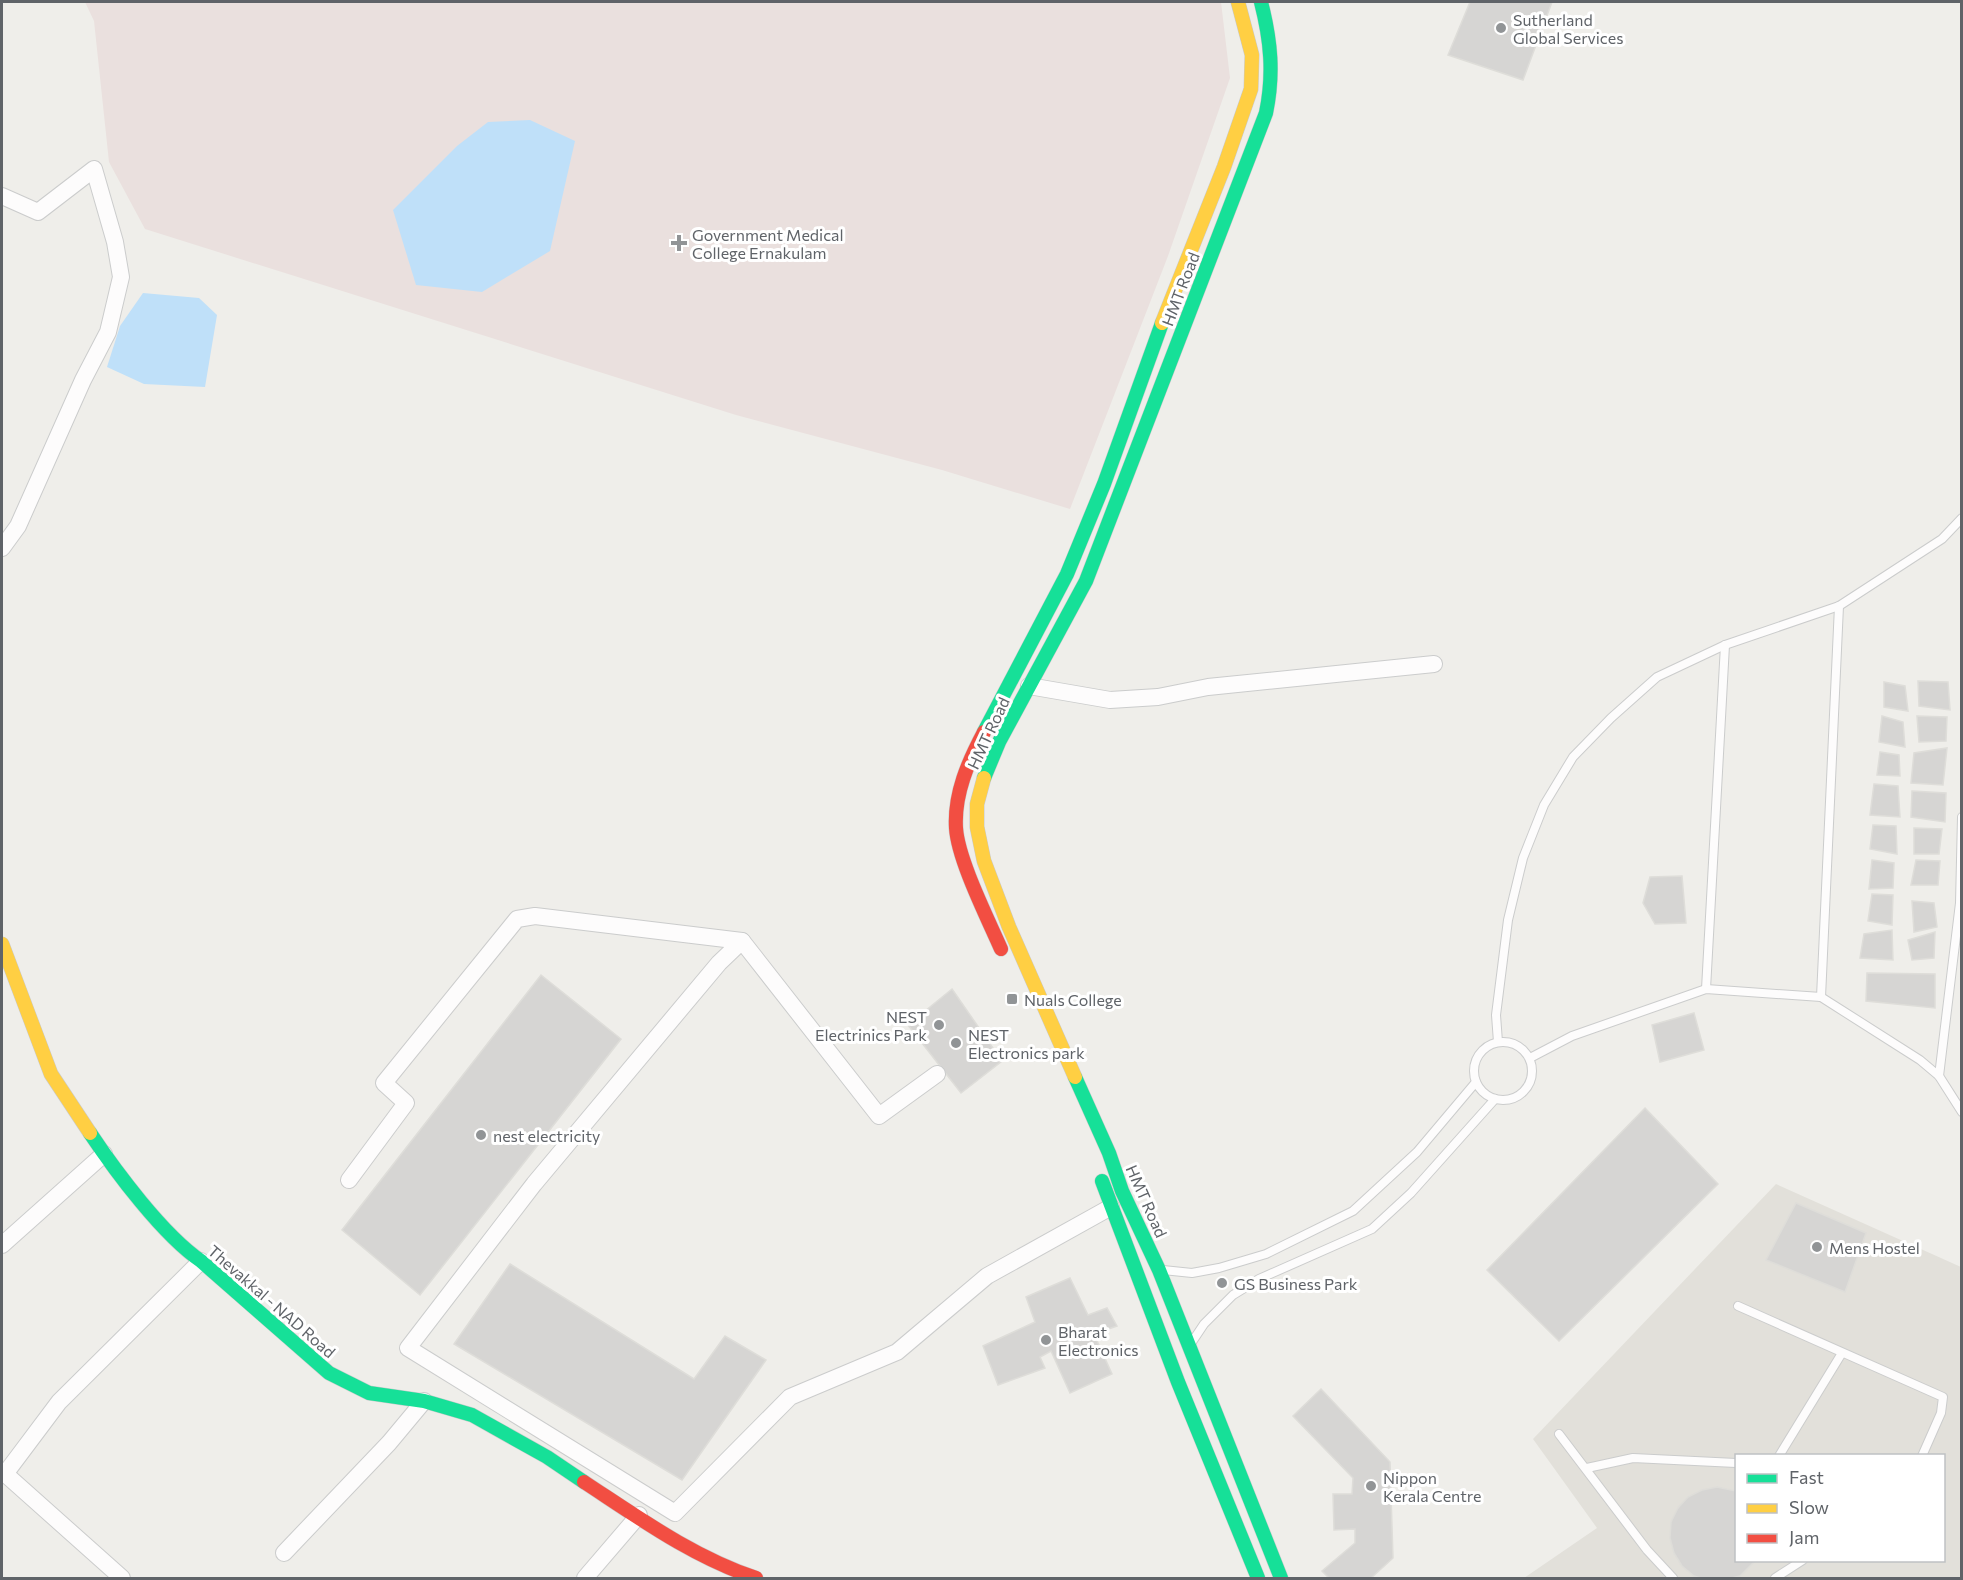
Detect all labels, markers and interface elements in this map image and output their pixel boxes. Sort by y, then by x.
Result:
place label: Sutherland Global Services [1513,10,1623,47]
marker: Sutherland Global Services [1494,21,1508,35]
place label: Government Medical College Ernakulam [692,225,844,262]
marker: Government Medical College Ernakulam [670,234,688,252]
street label: HMT Road [1157,249,1203,329]
street label: HMT Road [963,694,1013,772]
place label: Nuals College [1024,990,1122,1009]
marker: Nuals College [1005,992,1019,1006]
place label: NEST Electrinics Park [815,1007,927,1044]
marker: NEST Electrinics Park [932,1018,946,1032]
place label: NEST Electronics park [968,1025,1085,1062]
marker: NEST Electronics park [949,1036,963,1050]
place label: nest electricity [493,1126,600,1145]
marker: nest electricity [474,1128,488,1142]
street label: HMT Road [1123,1162,1171,1240]
place label: Mens Hostel [1829,1238,1920,1257]
marker: Mens Hostel [1810,1240,1824,1254]
street label: Thevakkal - NAD Road [205,1241,339,1361]
place label: GS Business Park [1234,1274,1358,1293]
marker: GS Business Park [1215,1276,1229,1290]
place label: Bharat Electronics [1058,1322,1139,1359]
marker: Bharat Electronics [1039,1333,1053,1347]
legend [1735,1454,1945,1562]
text: Fast [1789,1466,1824,1488]
place label: Nippon Kerala Centre [1383,1468,1481,1505]
marker: Nippon Kerala Centre [1364,1479,1378,1493]
text: Slow [1789,1496,1829,1518]
text: Jam [1789,1526,1819,1548]

